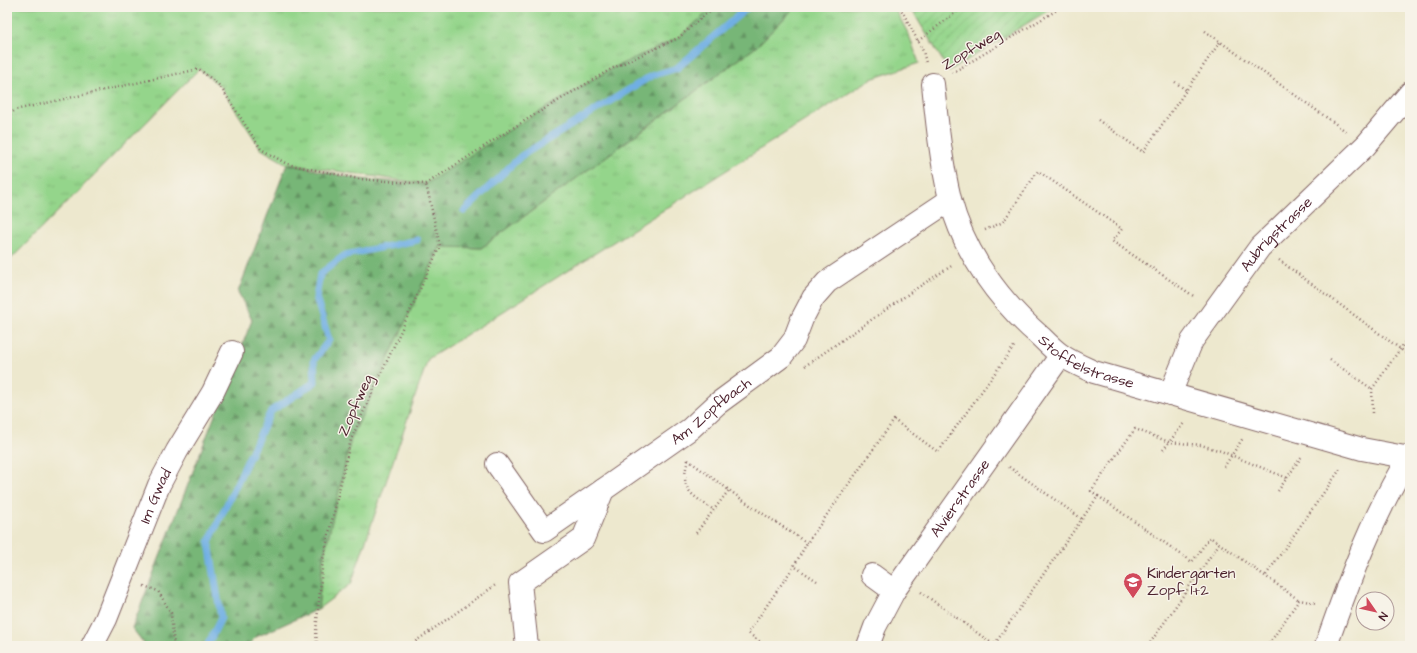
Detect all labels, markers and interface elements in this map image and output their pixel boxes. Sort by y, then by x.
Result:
street label: Zopfweg [938,23,1005,76]
street label: Aubrigstrasse [1236,192,1317,276]
street label: Stoffelstrasse [1033,330,1137,394]
street label: Zopfweg [333,371,379,440]
street label: Am Zopfbach [667,372,756,450]
street label: Alvierstrasse [925,455,995,541]
street label: Im Gwad [135,465,177,527]
place label: Kindergarten Zopf 1+2 [1147,563,1236,601]
school or university icon: Kindergarten Zopf 1+2 [1122,571,1144,599]
north arrow [1355,591,1395,631]
text: N [1375,609,1391,623]

